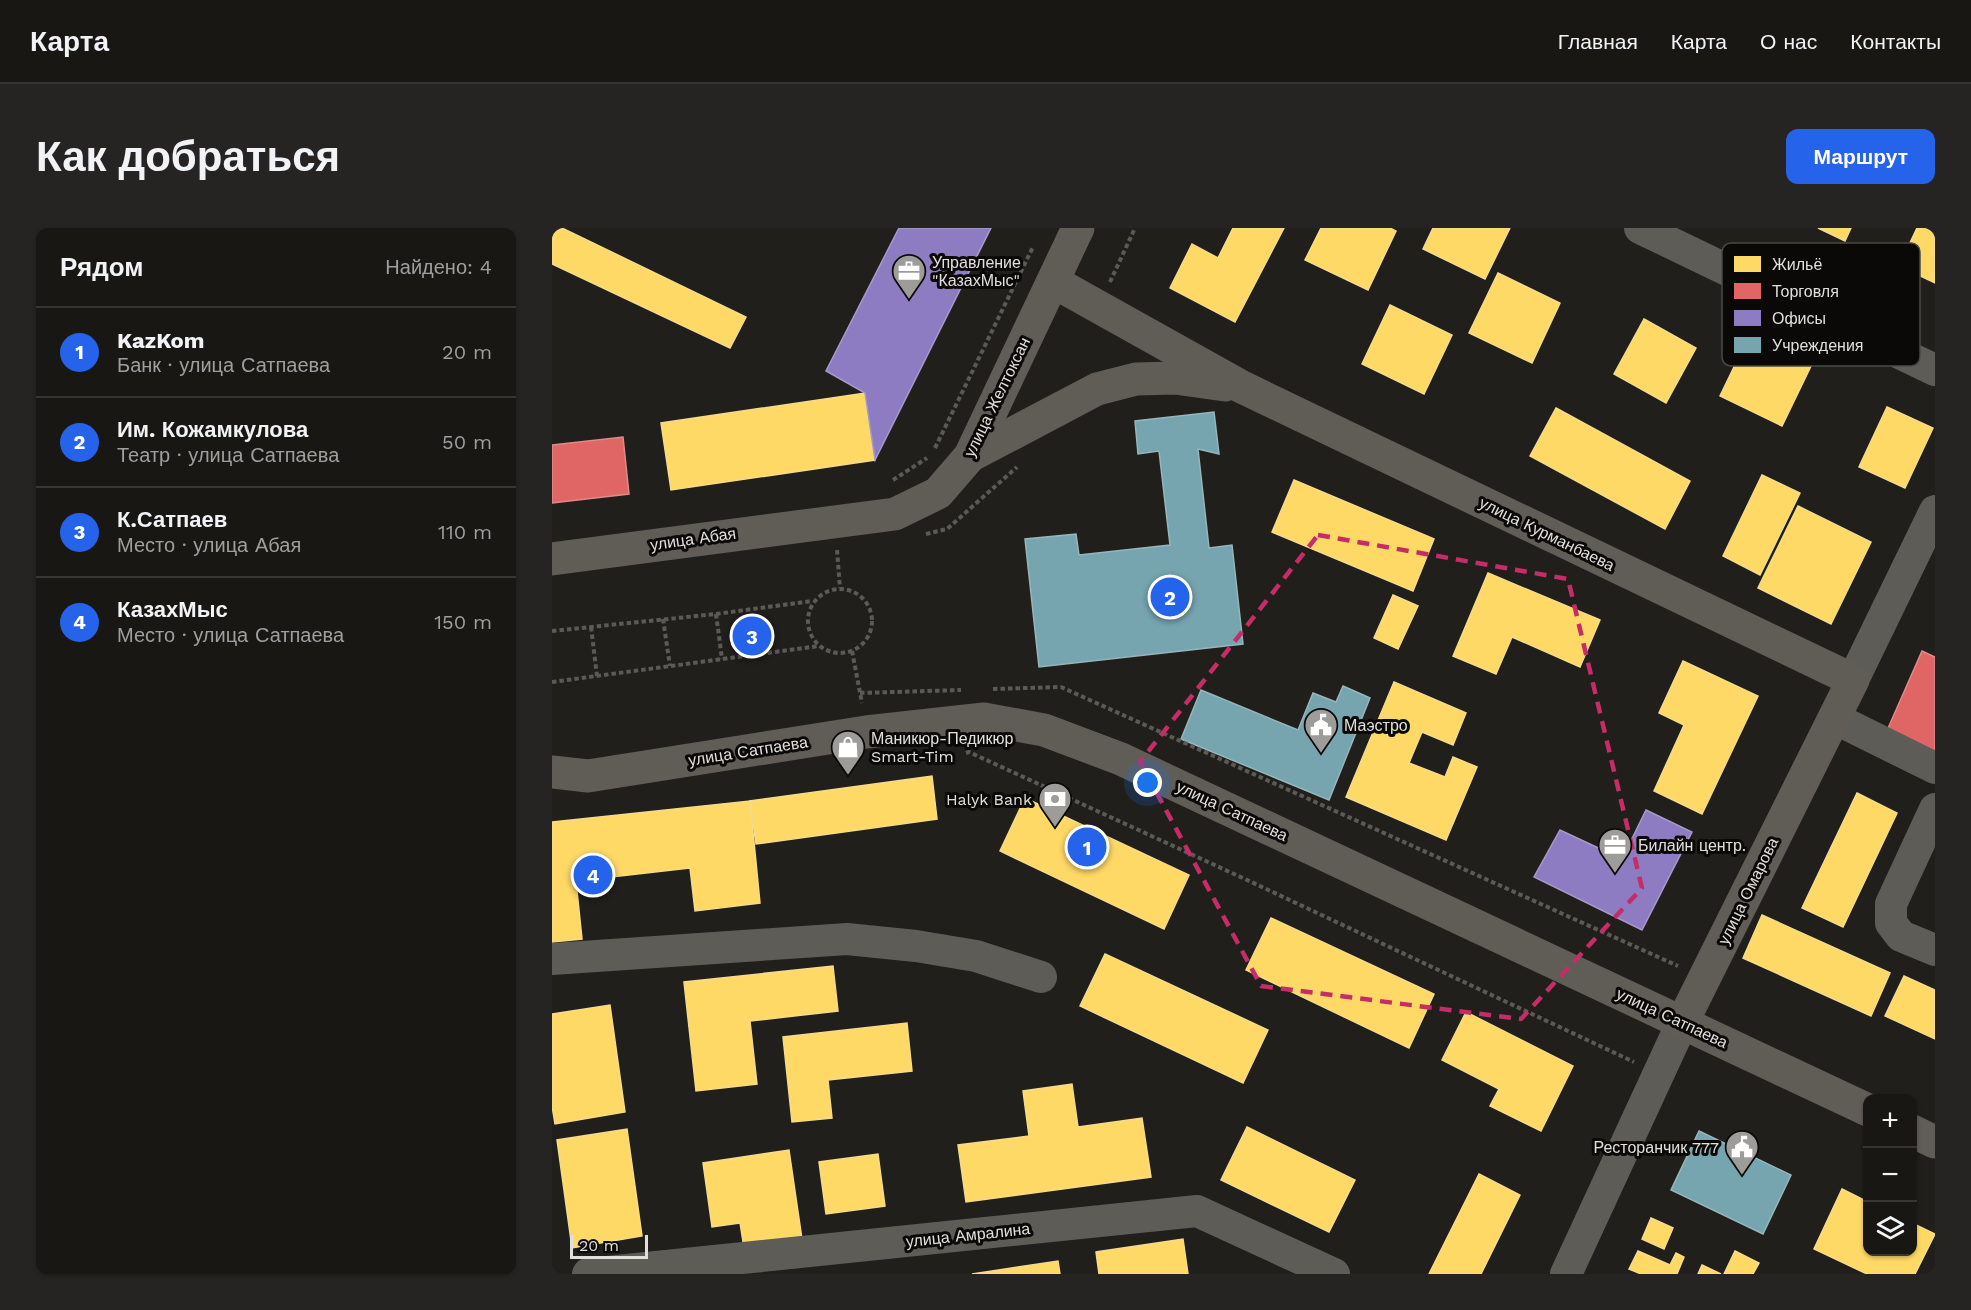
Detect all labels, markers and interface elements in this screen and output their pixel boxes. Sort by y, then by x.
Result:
text: Карта [30,25,109,58]
text: Главная [1558,29,1638,54]
text: Карта [1671,29,1727,54]
text: О нас [1760,29,1817,54]
text: Контакты [1850,29,1941,54]
button: Маршрут [1786,129,1935,184]
text: Как добраться [36,132,340,181]
legend [1722,243,1920,366]
text: Рядом [60,252,143,282]
office icon: Управление "КазахМыс" [891,253,927,300]
place label: Управление "КазахМыс" [932,253,1021,290]
text: Найдено: 4 [385,255,492,279]
text: Жильё [1772,255,1822,274]
text: Торговля [1772,282,1839,301]
text: Офисы [1772,309,1826,328]
text: KazKom [117,328,204,353]
street label: улица Желтоксан [960,334,1034,460]
text: Учреждения [1772,336,1864,355]
text: 1 [75,340,84,364]
text: 20 m [442,340,492,364]
text: Банк · улица Сатпаева [117,353,330,377]
text: Им. Кожамкулова [117,417,308,442]
text: 2 [74,430,85,454]
text: 50 m [442,430,492,454]
text: Театр · улица Сатпаева [117,443,339,467]
street label: улица Курманбаева [1476,493,1618,575]
text: К.Сатпаев [117,507,227,532]
text: 3 [74,520,85,544]
text: 110 m [438,520,492,544]
street label: улица Абая [649,524,737,554]
text: Место · улица Абая [117,533,301,557]
pin: 2 [1150,574,1190,620]
text: КазахМыс [117,597,228,622]
text: 4 [73,610,86,634]
text: 150 m [434,610,492,634]
pin: 3 [732,614,772,658]
text: Место · улица Сатпаева [117,623,344,647]
public building icon: Маэстро [1303,707,1339,754]
place label: Маэстро [1344,716,1408,735]
shop icon: Маникюр-Педикюр Smart-Tim [830,729,866,776]
place label: Маникюр-Педикюр Smart-Tim [871,729,1014,766]
street label: улица Сатпаева [687,732,809,770]
your location [1133,768,1162,797]
street label: улица Сатпаева [1173,777,1291,845]
bank icon: Halyk Bank [1037,781,1073,828]
place label: Halyk Bank [946,790,1032,809]
pin: 1 [1068,824,1106,870]
office icon: Билайн центр. [1597,827,1633,874]
street label: улица Омарова [1714,834,1782,948]
place label: Билайн центр. [1638,836,1746,855]
pin: 4 [574,852,612,898]
street label: улица Сатпаева [1613,984,1731,1052]
map controls [1863,1094,1917,1256]
button: + [1863,1094,1917,1148]
public building icon: Ресторанчик 777 [1724,1129,1760,1176]
place label: Ресторанчик 777 [1593,1138,1719,1157]
button: − [1863,1148,1917,1202]
button: layers [1863,1202,1917,1256]
street label: улица Амралина [905,1219,1031,1251]
scale bar [570,1232,648,1260]
text: 20 m [579,1236,619,1255]

